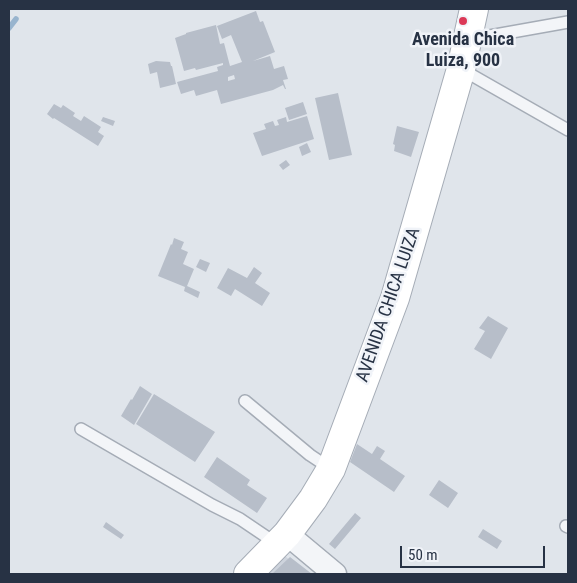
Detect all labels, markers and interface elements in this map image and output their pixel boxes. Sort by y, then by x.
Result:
marker: Avenida Chica Luiza, 900 [457,15,469,27]
place label: Avenida Chica Luiza, 900 [412,29,514,72]
street label: AVENIDA CHICA LUIZA [352,225,426,385]
scale bar [402,536,547,568]
text: 50 m [408,546,438,564]

